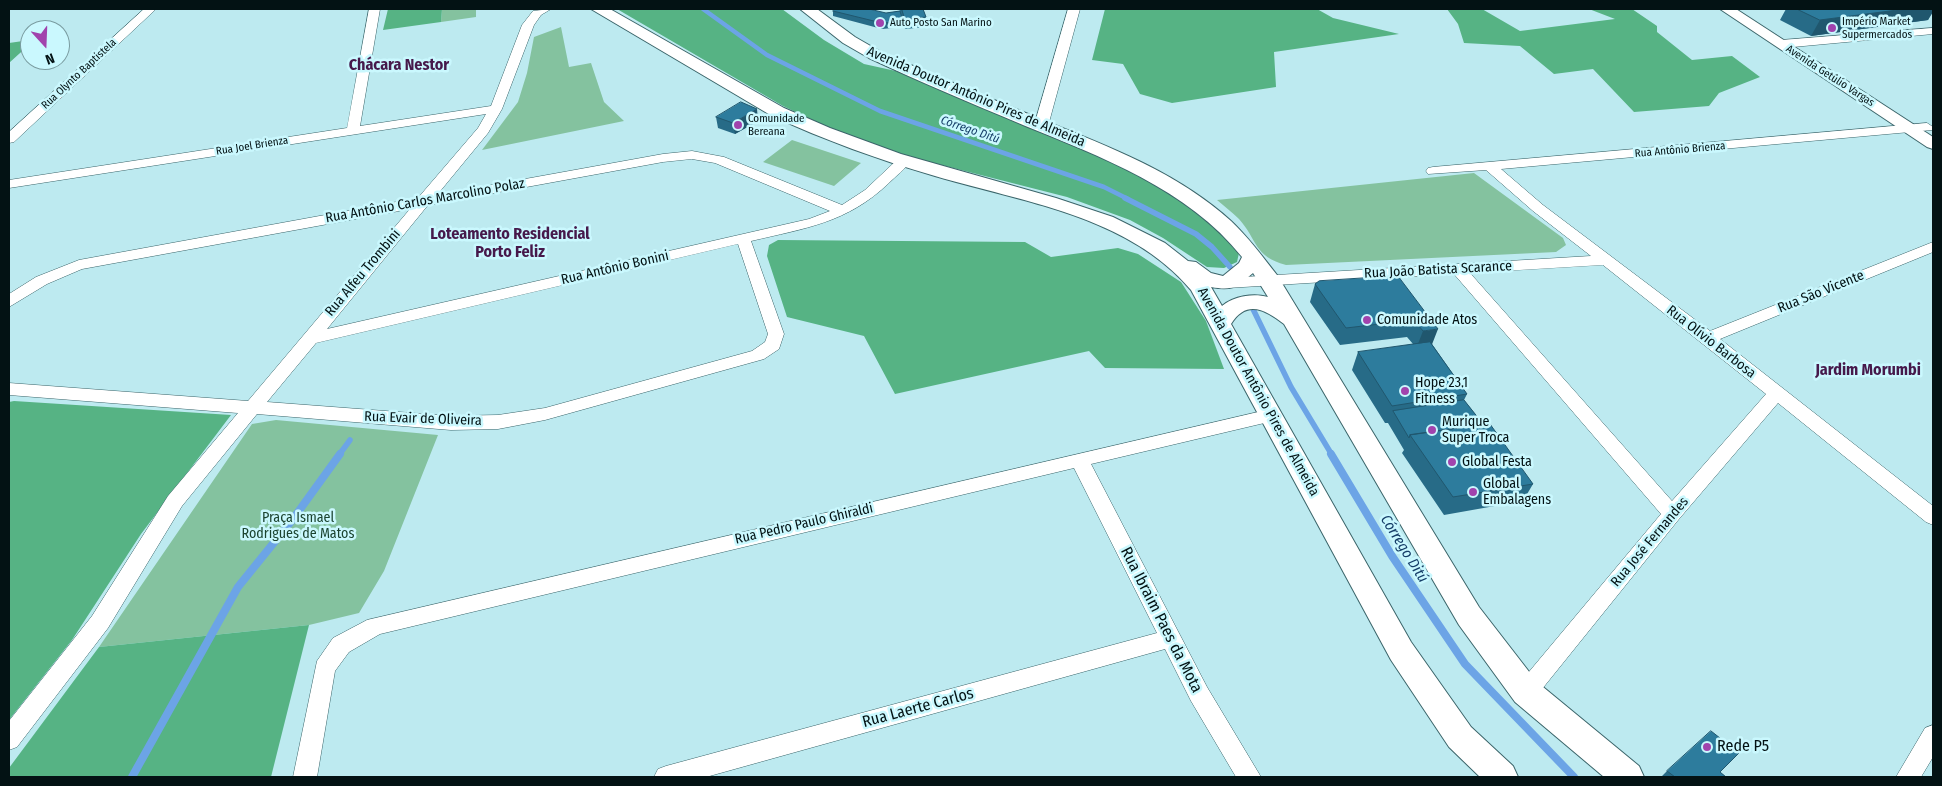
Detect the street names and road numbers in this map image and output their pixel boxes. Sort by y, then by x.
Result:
street label: Rua Olynto Baptistela [39,36,119,112]
street label: Avenida Getúlio Vargas [1783,42,1877,110]
street label: Avenida Doutor Antônio Pires de Almeida [864,43,1088,151]
street label: Rua Joel Brienza [215,134,289,158]
street label: Rua Antônio Brienza [1634,139,1726,161]
street label: Rua Antônio Carlos Marcolino Polaz [324,175,526,227]
street label: Rua Alfeu Trombini [322,226,404,320]
street label: Rua Antônio Bonini [560,247,670,289]
street label: Rua João Batista Scarance [1364,258,1512,282]
street label: Rua São Vicente [1775,267,1867,317]
street label: Avenida Doutor Antônio Pires de Almeida [1194,285,1322,499]
street label: Rua Olívio Barbosa [1663,302,1759,382]
street label: Rua Evair de Oliveira [364,409,482,429]
street label: Rua José Fernandes [1608,494,1692,590]
street label: Rua Pedro Paulo Ghiraldi [733,500,875,548]
street label: Rua Ibraim Paes da Mota [1116,544,1206,696]
street label: Rua Laerte Carlos [860,684,976,732]

